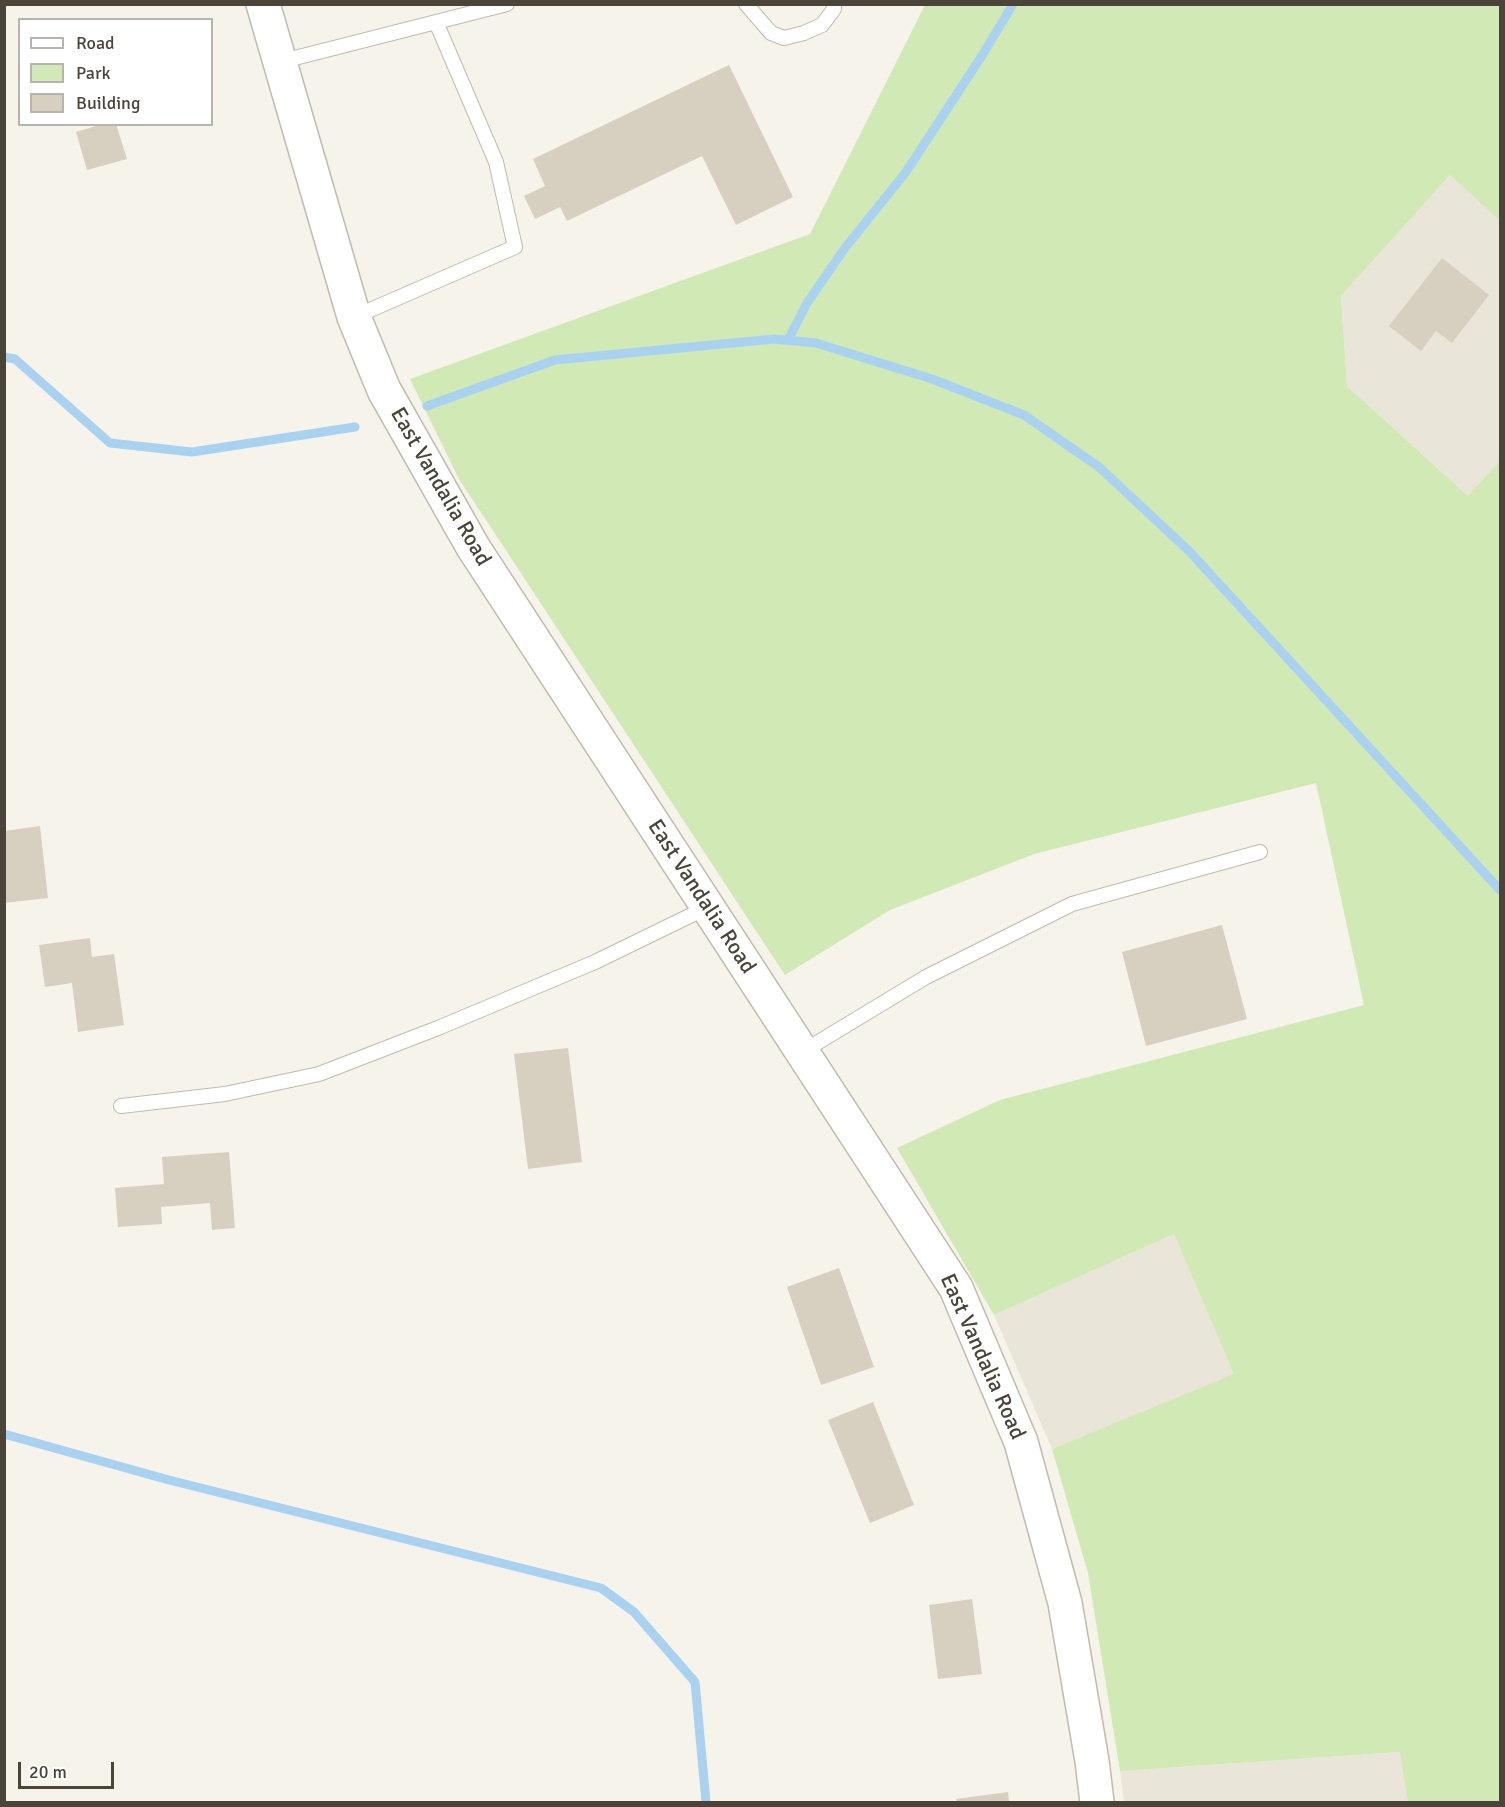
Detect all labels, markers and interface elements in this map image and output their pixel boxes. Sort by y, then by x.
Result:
legend [18,18,213,126]
text: Road [76,32,115,54]
text: Park [76,62,111,84]
text: Building [76,92,140,114]
street label: East Vandalia Road [384,403,496,571]
street label: East Vandalia Road [641,815,761,979]
street label: East Vandalia Road [934,1270,1030,1444]
scale bar [21,1750,117,1788]
text: 20 m [29,1761,67,1783]

